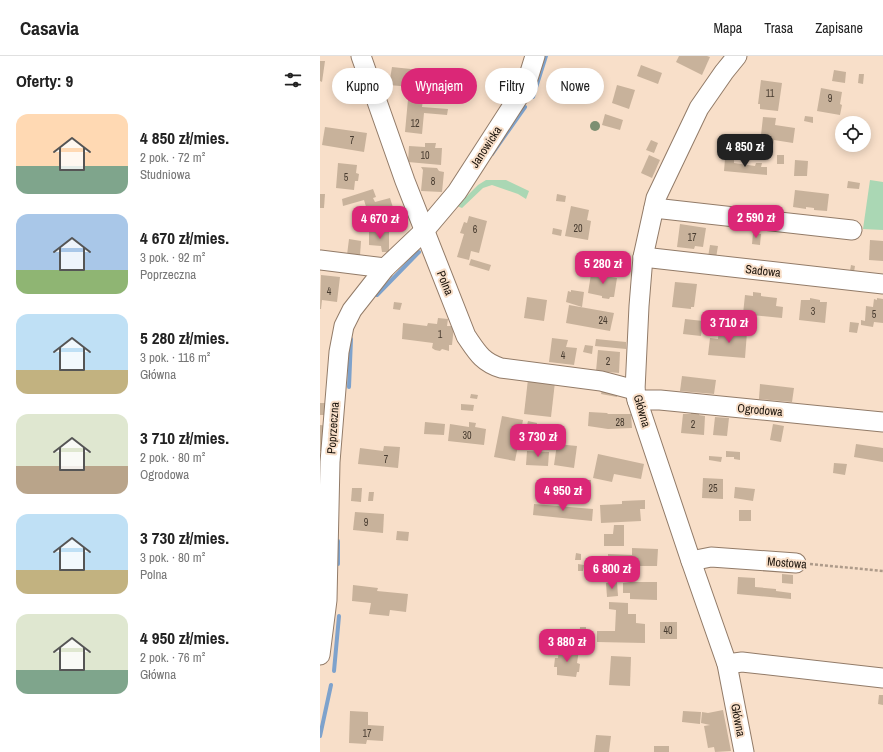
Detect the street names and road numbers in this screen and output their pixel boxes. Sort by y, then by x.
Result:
street label: Janowicka [467,123,506,171]
street label: Sadowa [744,261,782,281]
street label: Polna [433,268,457,298]
street label: Główna [630,393,654,430]
street label: Ogrodowa [737,400,784,420]
street label: Poprzeczna [323,401,343,454]
street label: Mostowa [767,554,808,572]
street label: Główna [727,702,749,738]

